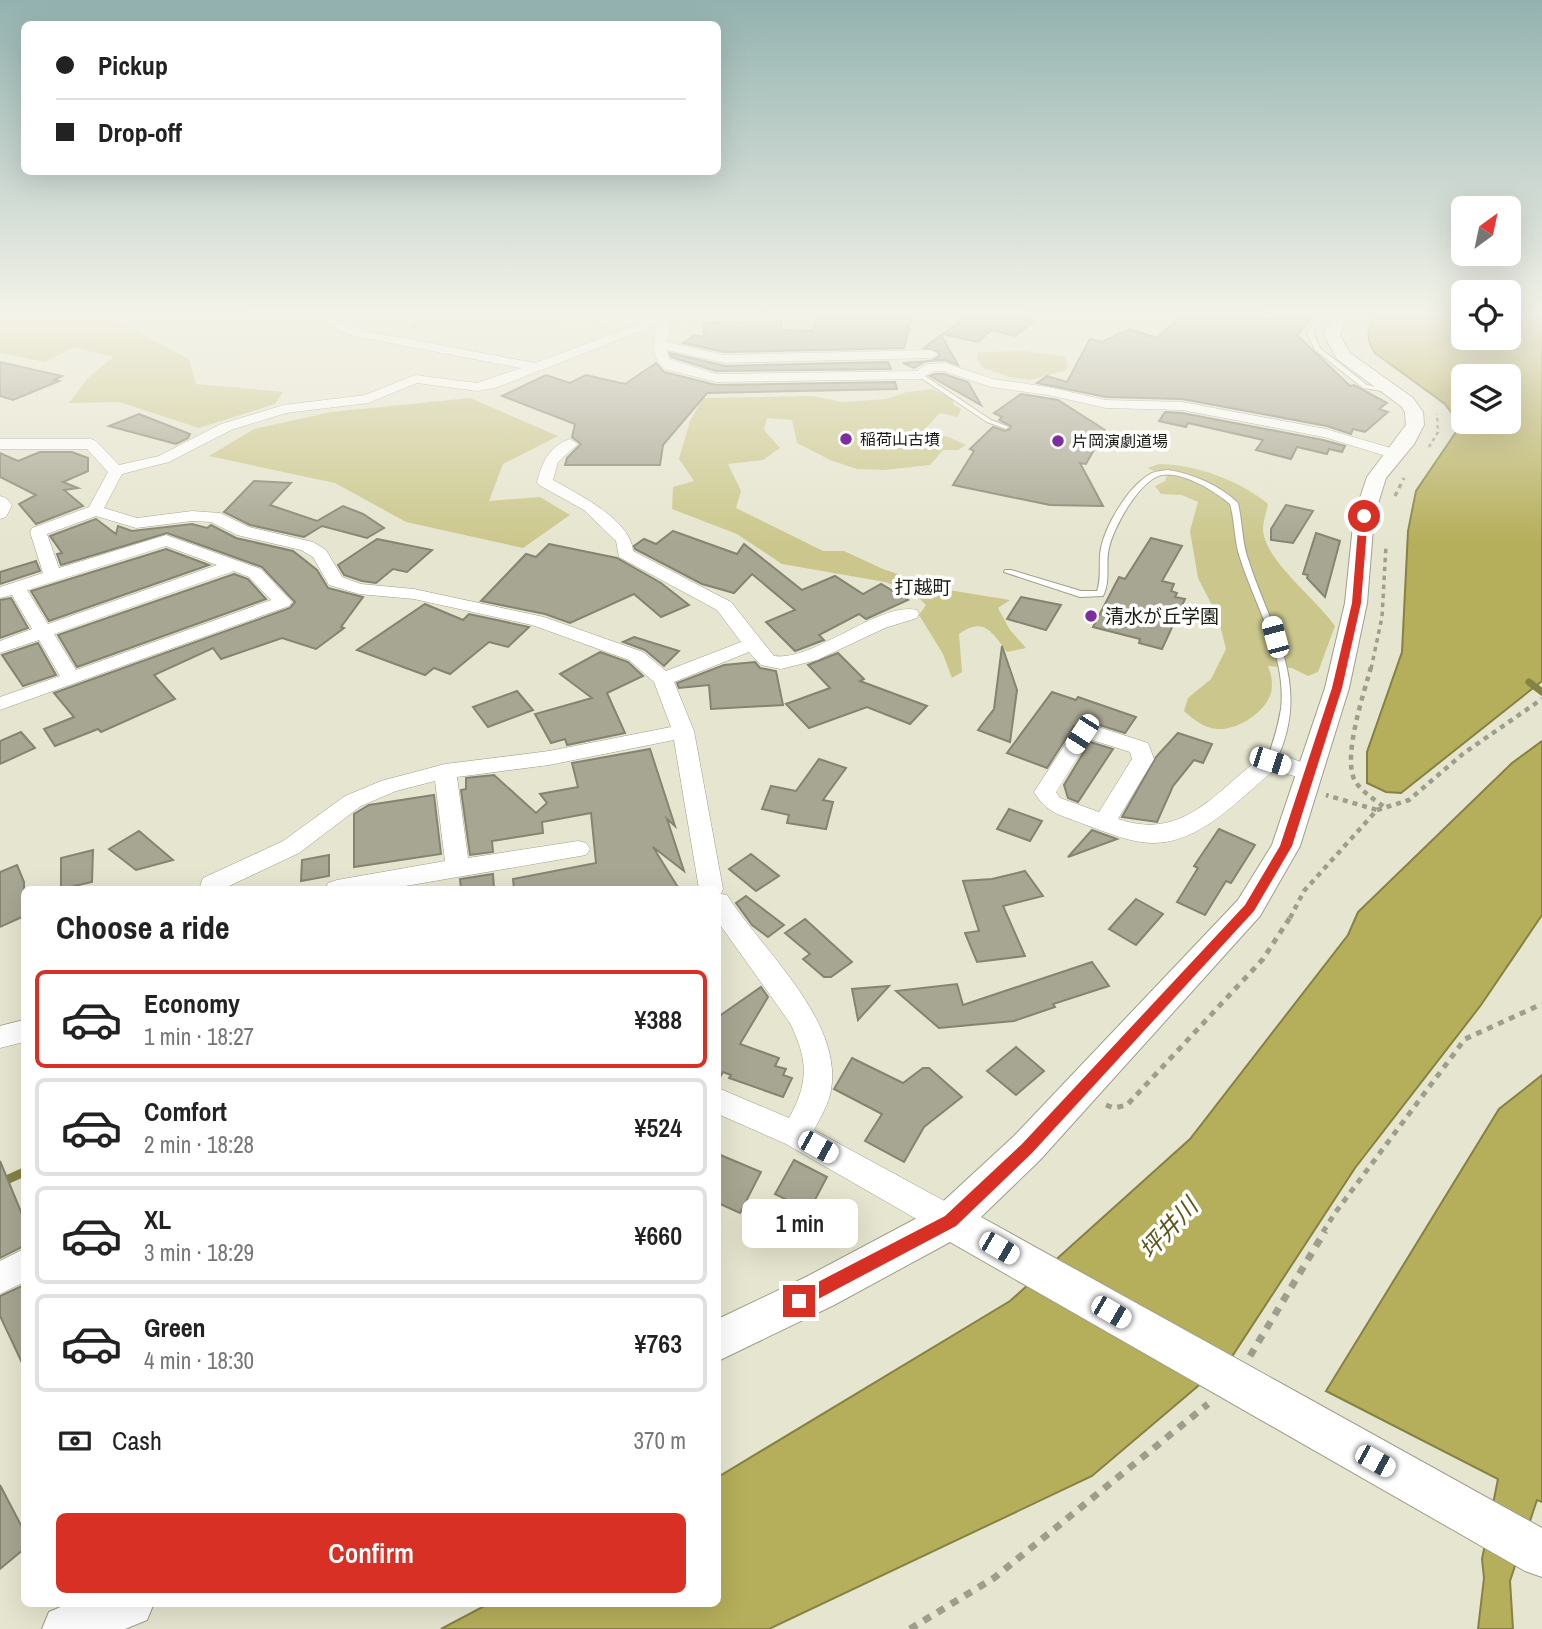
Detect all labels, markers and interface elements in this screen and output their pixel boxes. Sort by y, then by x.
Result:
text: Pickup [98,48,168,83]
text: Drop-off [98,115,182,150]
north arrow [1451,196,1521,266]
map controls [1451,196,1521,434]
button: locate [1451,280,1521,350]
button: layers [1451,364,1521,434]
place label: 稲荷山古墳 [860,428,940,450]
place label: 片岡演劇道場 [1072,430,1168,452]
marker: 稲荷山古墳 [838,431,854,447]
marker: 片岡演劇道場 [1050,433,1066,449]
route start [1348,500,1380,532]
district label: 打越町 [894,574,952,600]
place label: 清水が丘学園 [1105,603,1219,629]
marker: 清水が丘学園 [1083,608,1099,624]
car [1260,614,1291,660]
car [1062,711,1103,757]
car [1247,745,1294,777]
text: Choose a ride [56,906,230,949]
text: Economy [144,986,240,1021]
icon: car [60,988,123,1051]
text: ¥388 [635,1002,682,1037]
text: 1 min · 18:27 [144,1021,254,1052]
text: Comfort [144,1094,227,1129]
icon: car [60,1096,123,1159]
text: ¥524 [635,1110,682,1145]
car [795,1128,842,1166]
text: 2 min · 18:28 [144,1129,254,1160]
water label: 坪井川 [1132,1189,1206,1265]
callout: 1 min [741,1200,857,1248]
text: XL [144,1202,171,1237]
icon: car [60,1204,123,1267]
text: 1 min [776,1208,824,1239]
text: ¥660 [635,1218,682,1253]
car [976,1228,1023,1268]
text: 3 min · 18:29 [144,1237,254,1268]
route end [783,1285,815,1317]
car [1088,1292,1135,1332]
text: Green [144,1310,206,1345]
icon: car [60,1312,123,1375]
text: ¥763 [635,1326,682,1361]
text: 4 min · 18:30 [144,1345,254,1376]
icon: cash [56,1422,94,1460]
text: Cash [112,1423,162,1458]
text: 370 m [634,1425,686,1456]
car [1352,1442,1399,1480]
button: Confirm [56,1513,686,1593]

